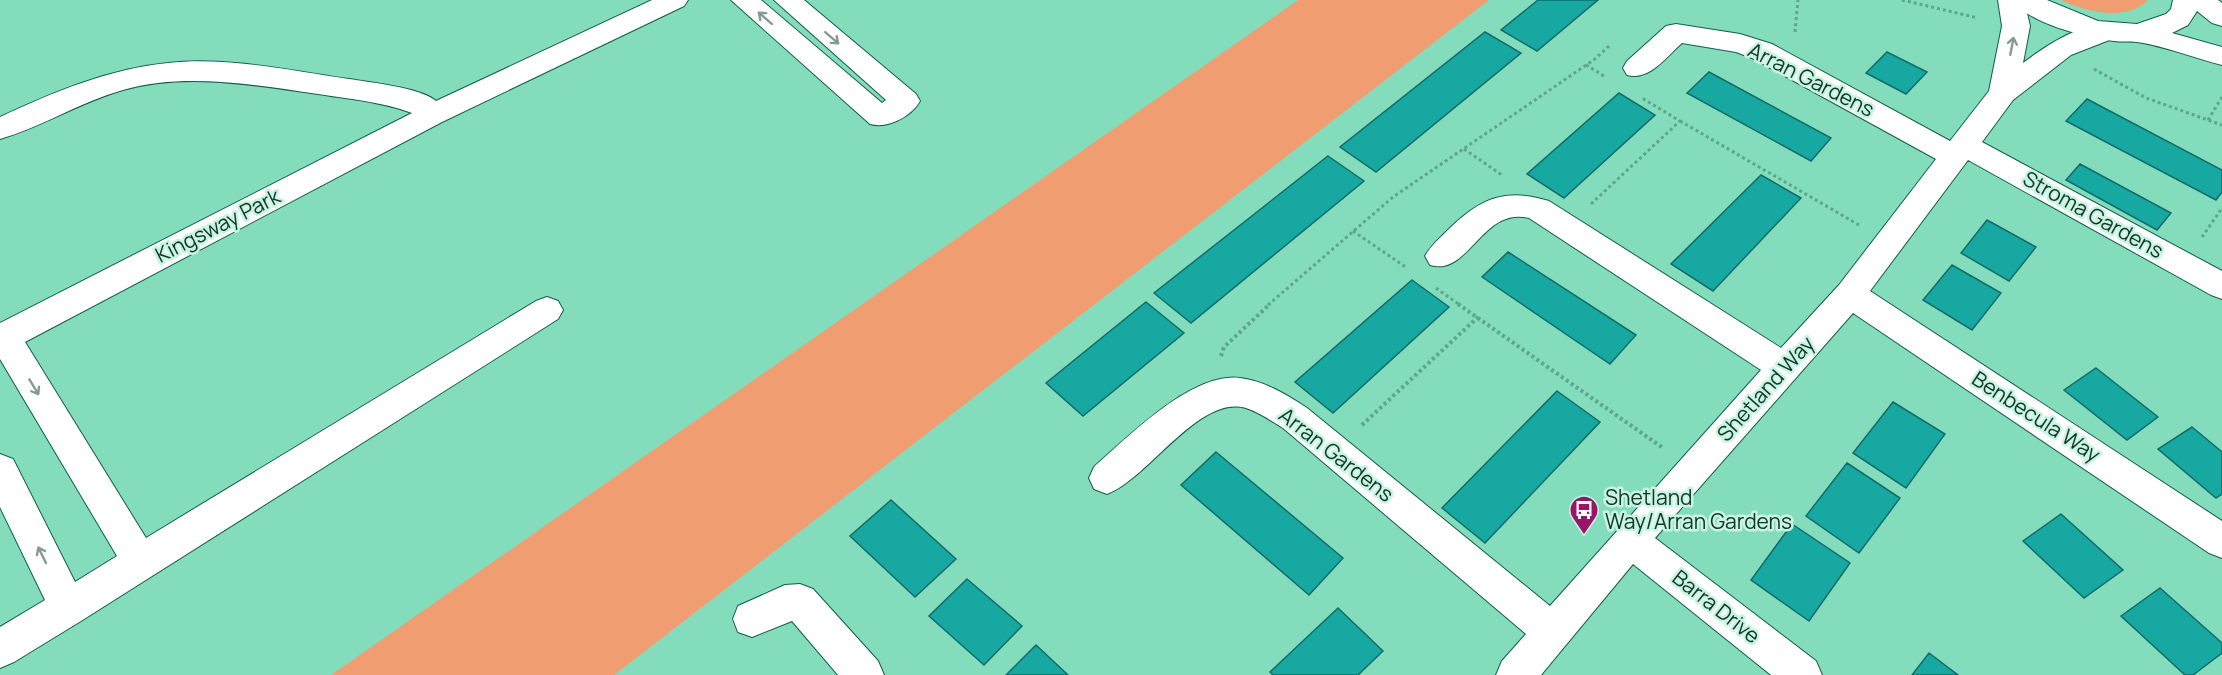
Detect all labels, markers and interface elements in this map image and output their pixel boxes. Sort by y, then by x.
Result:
one-way arrow [758,11,773,25]
one-way arrow [824,31,839,45]
street label: Arran Gardens [1744,35,1879,123]
one-way arrow [2007,37,2018,57]
street label: Stroma Gardens [2018,164,2169,264]
street label: Kingsway Park [150,181,285,269]
street label: Shetland Way [1711,330,1820,447]
street label: Benbecula Way [1967,364,2106,468]
one-way arrow [29,378,41,395]
street label: Arran Gardens [1274,401,1400,508]
place label: Shetland Way/Arran Gardens [1605,483,1792,535]
bus stop icon: Shetland Way/Arran Gardens [1568,494,1600,536]
one-way arrow [36,547,48,565]
street label: Barra Drive [1667,563,1766,649]

